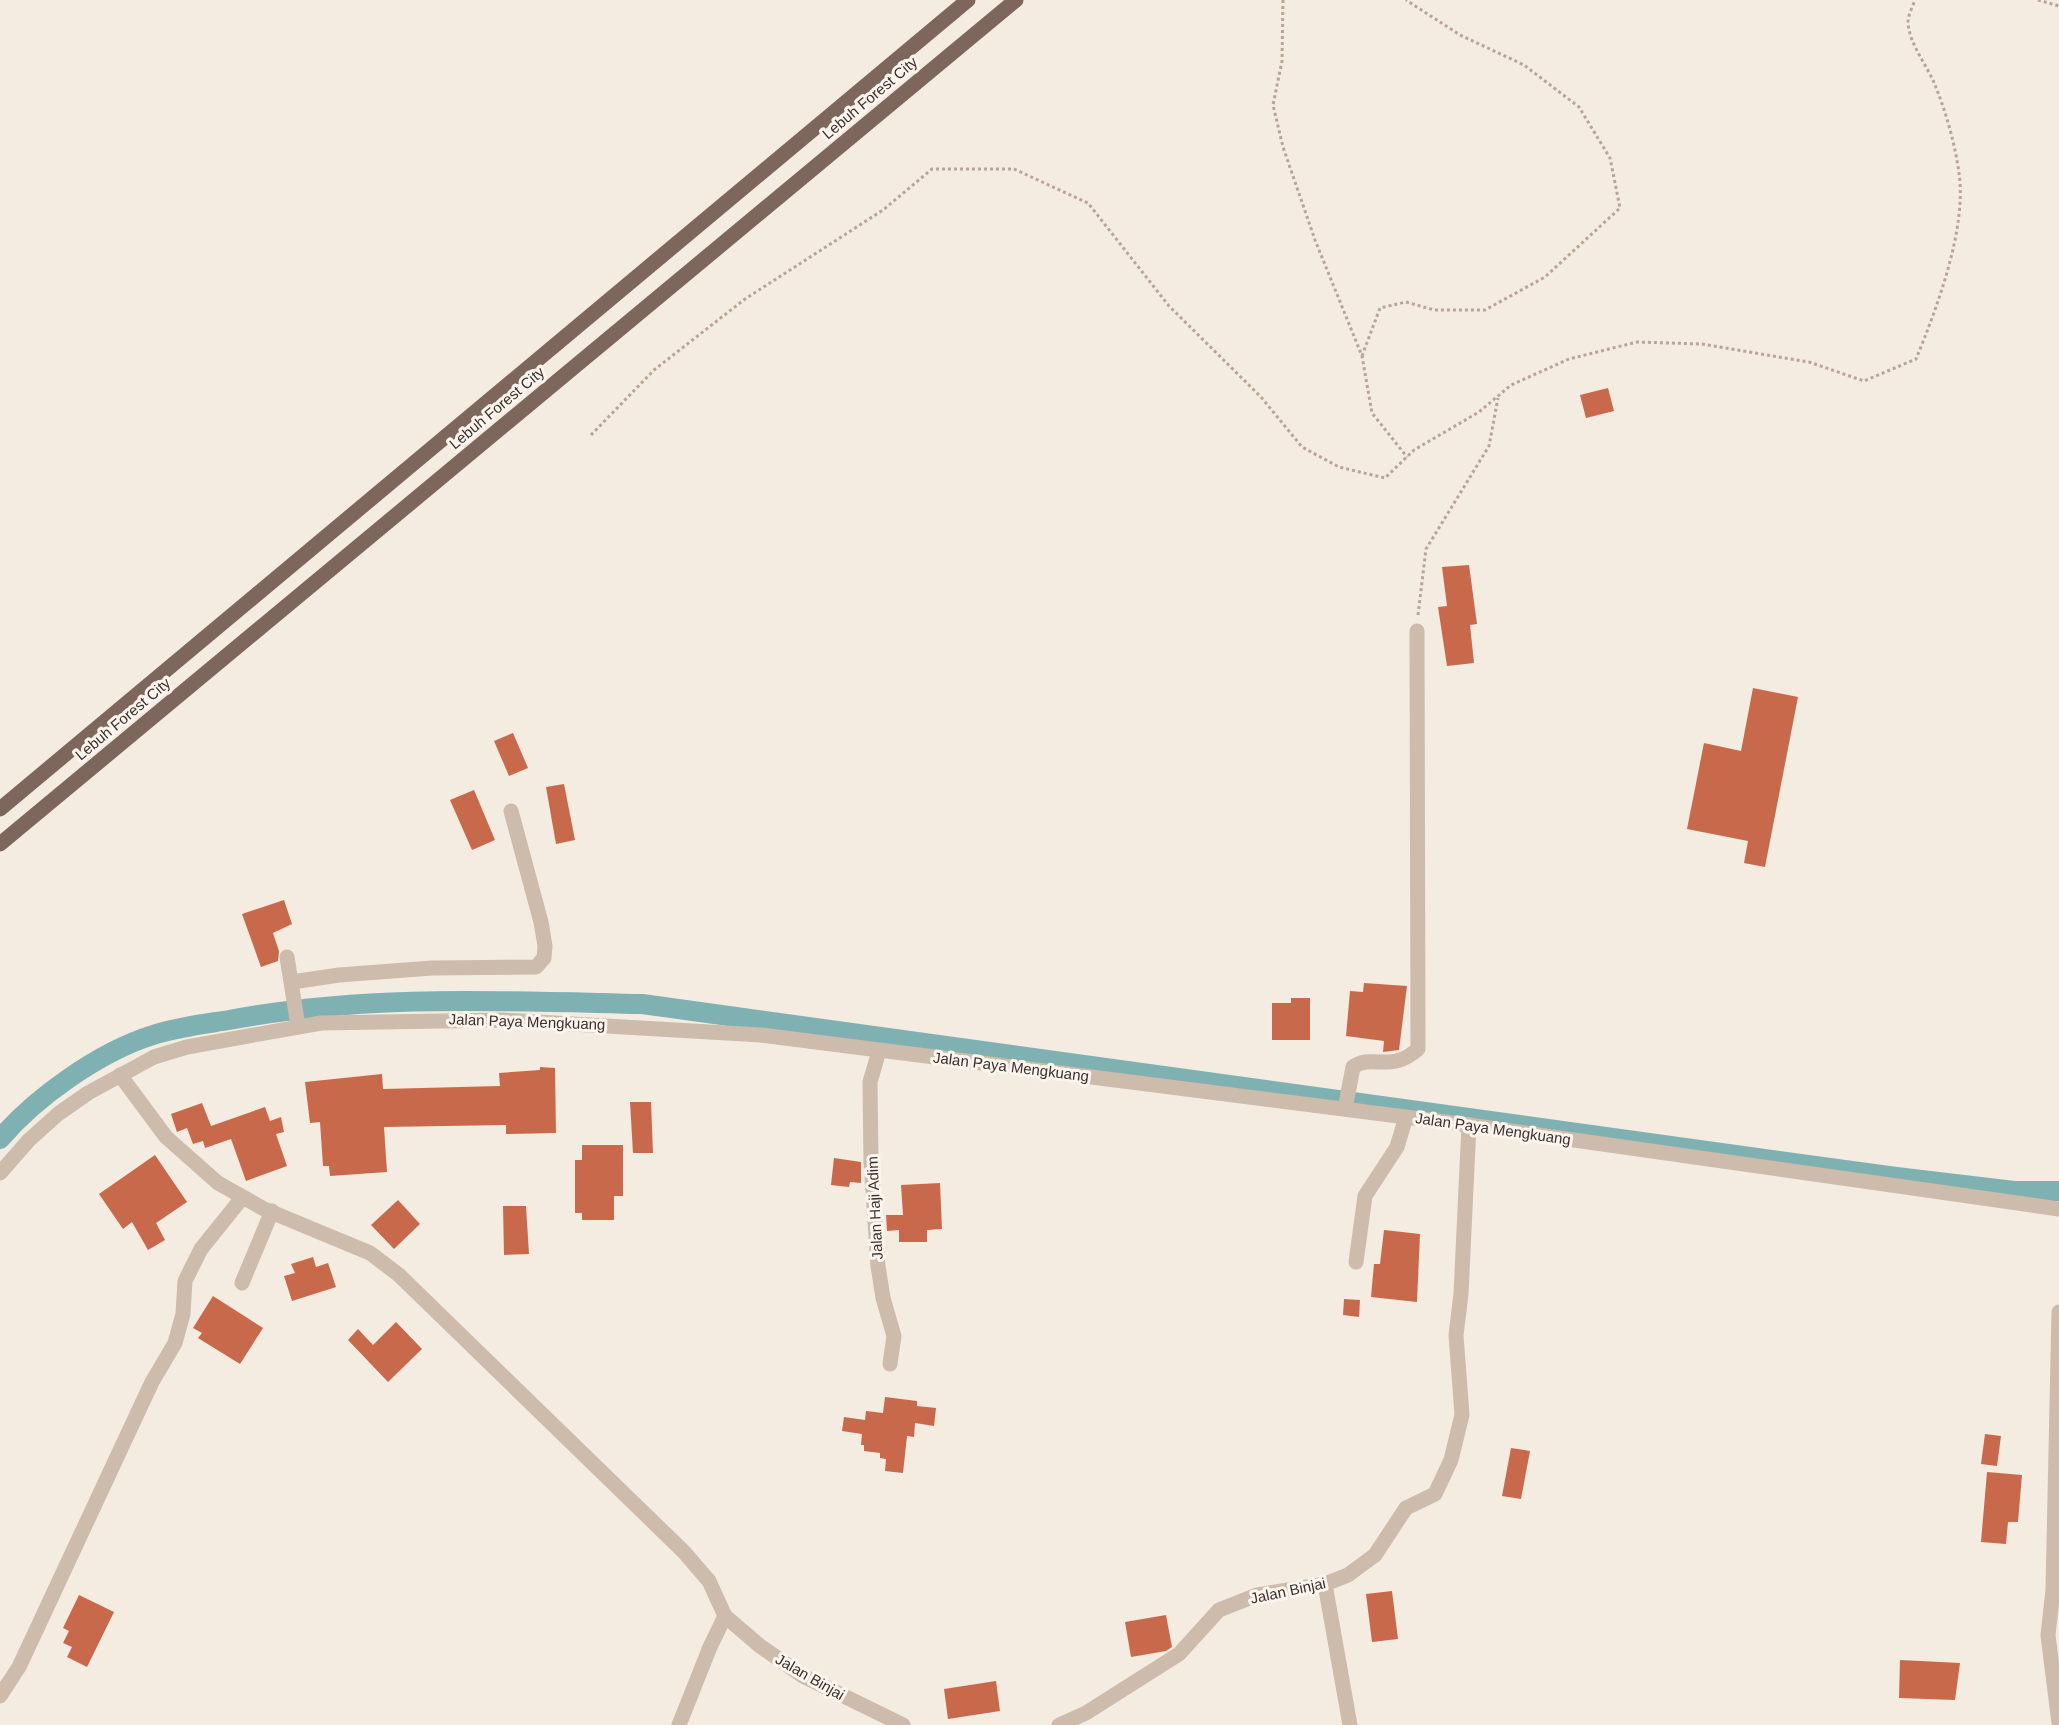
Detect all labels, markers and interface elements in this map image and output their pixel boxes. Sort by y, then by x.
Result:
street label: Lebuh Forest City [819,53,921,142]
street label: Lebuh Forest City [446,363,548,452]
street label: Lebuh Forest City [72,674,174,763]
street label: Jalan Paya Mengkuang [448,1010,606,1033]
street label: Jalan Paya Mengkuang [932,1049,1090,1084]
street label: Jalan Paya Mengkuang [1414,1109,1572,1148]
street label: Jalan Haji Adim [863,1156,886,1260]
street label: Jalan Binjai [1249,1574,1327,1607]
street label: Jalan Binjai [773,1650,848,1703]

